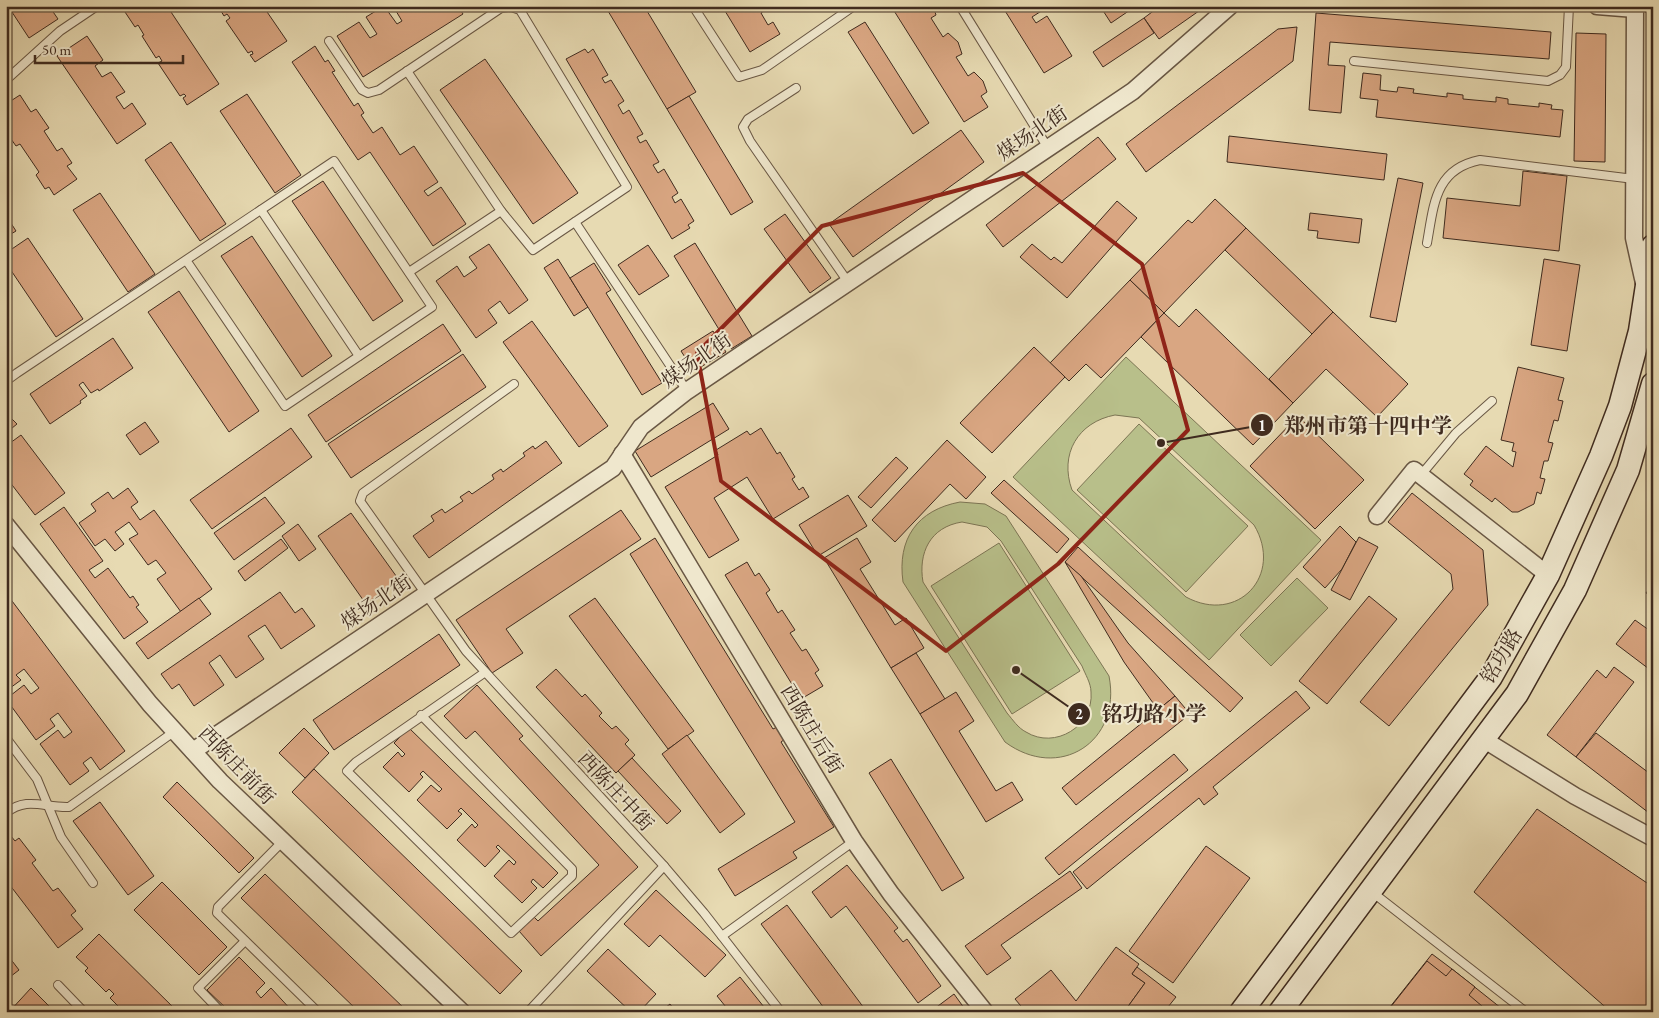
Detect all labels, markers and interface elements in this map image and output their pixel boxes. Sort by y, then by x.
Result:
scale bar [35,32,182,64]
text: 50 m [42,40,71,59]
street label: 煤场北街 [992,100,1072,166]
street label: 煤场北街 [656,326,736,394]
callout: 郑州市第十四中学 [1249,407,1462,443]
text: 郑州市第十四中学 [1284,412,1452,439]
text: 1 [1258,416,1266,435]
street label: 煤场北街 [336,569,416,635]
street label: 铭功路 [1474,624,1528,688]
street label: 西陈庄后街 [775,679,849,779]
callout: 铭功路小学 [1066,696,1216,732]
text: 铭功路小学 [1102,700,1207,727]
text: 2 [1075,704,1083,723]
street label: 西陈庄前街 [193,720,281,810]
street label: 西陈庄中街 [572,746,660,836]

